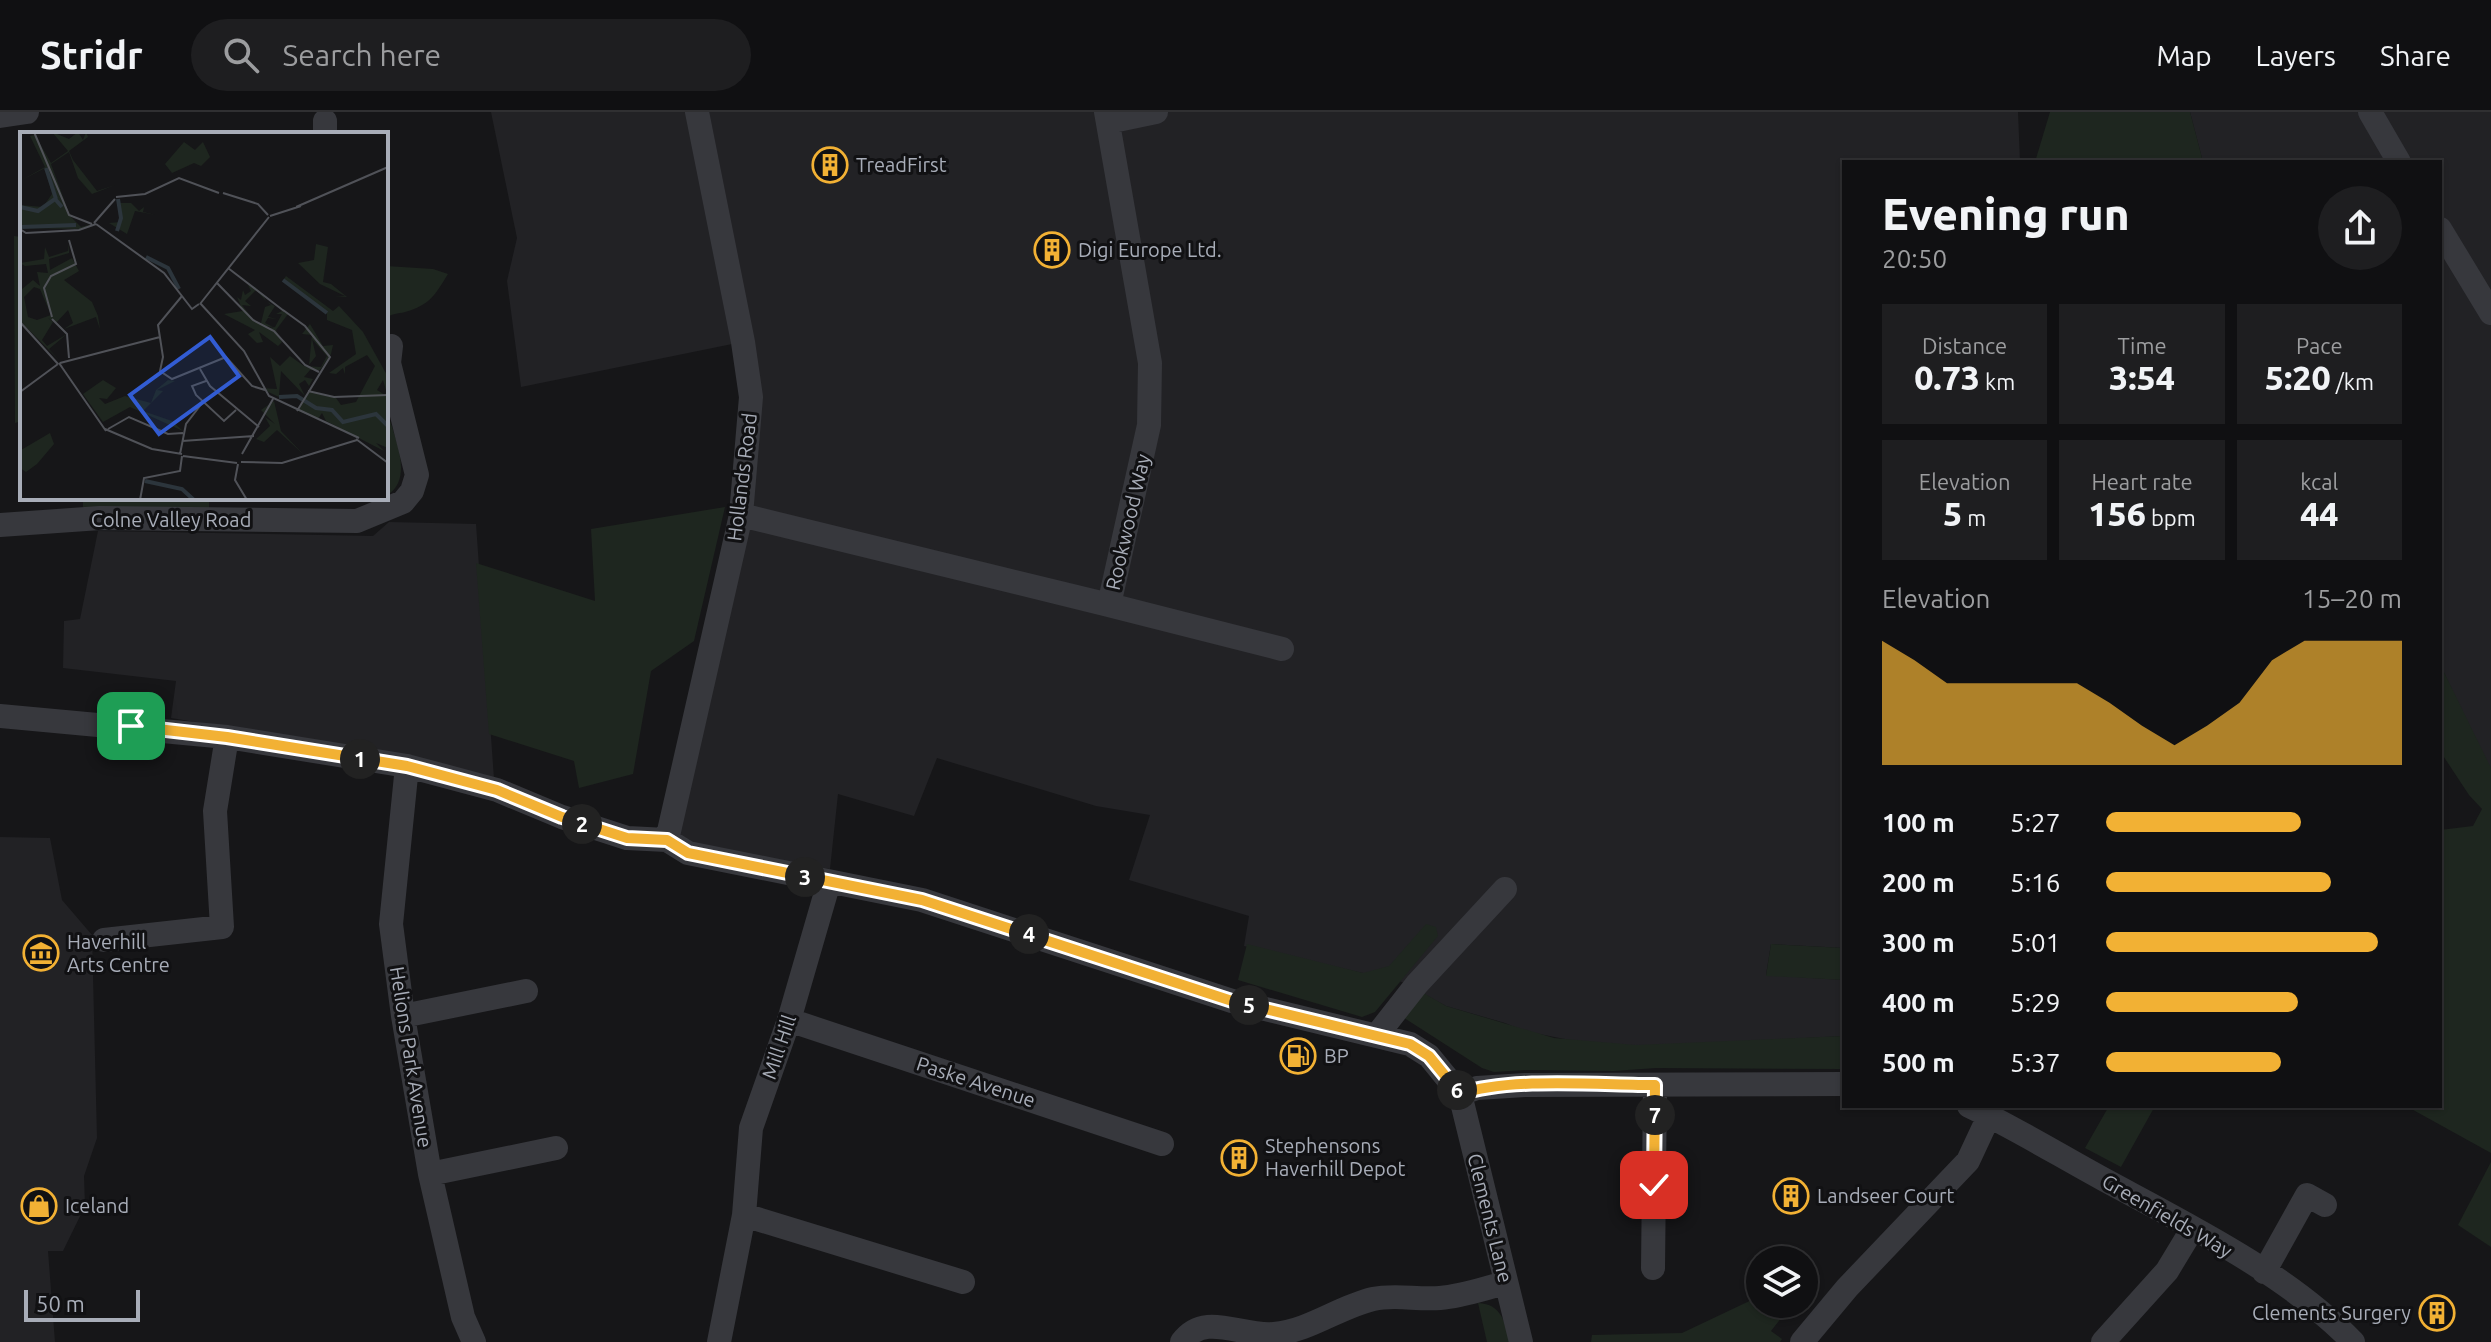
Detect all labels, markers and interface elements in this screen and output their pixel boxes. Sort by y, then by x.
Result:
search box [191,19,751,91]
icon: search [219,33,263,77]
text: Stridr [40,34,143,76]
text: Search here [283,38,441,72]
text: Map [2156,40,2212,71]
text: Layers [2256,40,2336,71]
text: Share [2380,40,2451,71]
inset map [20,132,388,500]
building icon: TreadFirst [811,146,849,184]
place label: TreadFirst [856,153,947,176]
button: share [2318,186,2402,270]
text: Evening run [1882,189,2130,238]
building icon: Digi Europe Ltd. [1033,231,1071,269]
place label: Digi Europe Ltd. [1078,238,1222,261]
text: 20:50 [1882,244,1947,273]
text: Distance [1922,333,2007,358]
text: Time [2117,333,2167,358]
text: Pace [2296,333,2343,358]
text: 0.73 [1914,358,1980,396]
text: 3:54 [2109,358,2175,396]
text: 5:20 [2265,358,2331,396]
text: km [1980,369,2015,394]
text: /km [2331,369,2374,394]
street label: Hollands Road [722,412,761,542]
street label: Rookwood Way [1101,451,1154,592]
text: Elevation [1919,469,2011,494]
text: Heart rate [2091,469,2193,494]
text: kcal [2300,469,2338,494]
text: 5 [1943,494,1962,532]
text: 156 [2088,494,2146,532]
text: 44 [2300,494,2339,532]
text: m [1962,505,1986,530]
text: bpm [2146,505,2196,530]
street label: Colne Valley Road [91,508,251,531]
text: Elevation [1882,584,1990,613]
text: 15–20 m [2302,584,2402,613]
pin [97,692,165,760]
icon: arrive [109,704,153,748]
pin: 1 [340,739,380,779]
text: 1 [354,746,366,771]
pin: 2 [562,804,602,844]
text: 100 m [1882,808,1955,837]
text: 5:27 [2010,808,2060,837]
text: 2 [576,811,588,836]
pin: 3 [785,857,825,897]
text: 3 [799,864,811,889]
text: 200 m [1882,868,1955,897]
text: 5:16 [2010,868,2060,897]
pin: 4 [1009,914,1049,954]
text: 4 [1023,921,1035,946]
text: 300 m [1882,928,1955,957]
text: 5:01 [2010,928,2060,957]
place label: Haverhill Arts Centre [67,930,170,976]
museum icon: Haverhill Arts Centre [22,934,60,972]
street label: Helions Park Avenue [386,965,437,1149]
pin: 5 [1229,985,1269,1025]
text: 400 m [1882,988,1955,1017]
text: 5:29 [2010,988,2060,1017]
text: 5 [1243,992,1255,1017]
street label: Mill Hill [757,1012,800,1082]
fuel station icon: BP [1279,1037,1317,1075]
place label: BP [1324,1044,1349,1067]
text: 500 m [1882,1048,1955,1077]
text: 5:37 [2010,1048,2060,1077]
street label: Paske Avenue [914,1052,1038,1112]
pin: 6 [1437,1070,1477,1110]
text: 6 [1451,1077,1463,1102]
pin: 7 [1635,1095,1675,1135]
text: 7 [1649,1102,1661,1127]
place label: Stephensons Haverhill Depot [1265,1134,1405,1180]
building icon: Stephensons Haverhill Depot [1220,1139,1258,1177]
street label: Clements Lane [1463,1151,1518,1285]
pin [1620,1151,1688,1219]
icon: check [1632,1163,1676,1207]
street label: Greenfields Way [2098,1169,2237,1262]
building icon: Landseer Court [1772,1177,1810,1215]
place label: Landseer Court [1817,1184,1954,1207]
shop icon: Iceland [20,1187,58,1225]
place label: Iceland [65,1194,129,1217]
map controls [1746,1246,1818,1318]
button: layers [1746,1246,1818,1318]
scale bar [24,1286,140,1322]
text: 50 m [36,1291,85,1316]
building icon: Clements Surgery [2418,1294,2456,1332]
place label: Clements Surgery [2252,1301,2411,1324]

